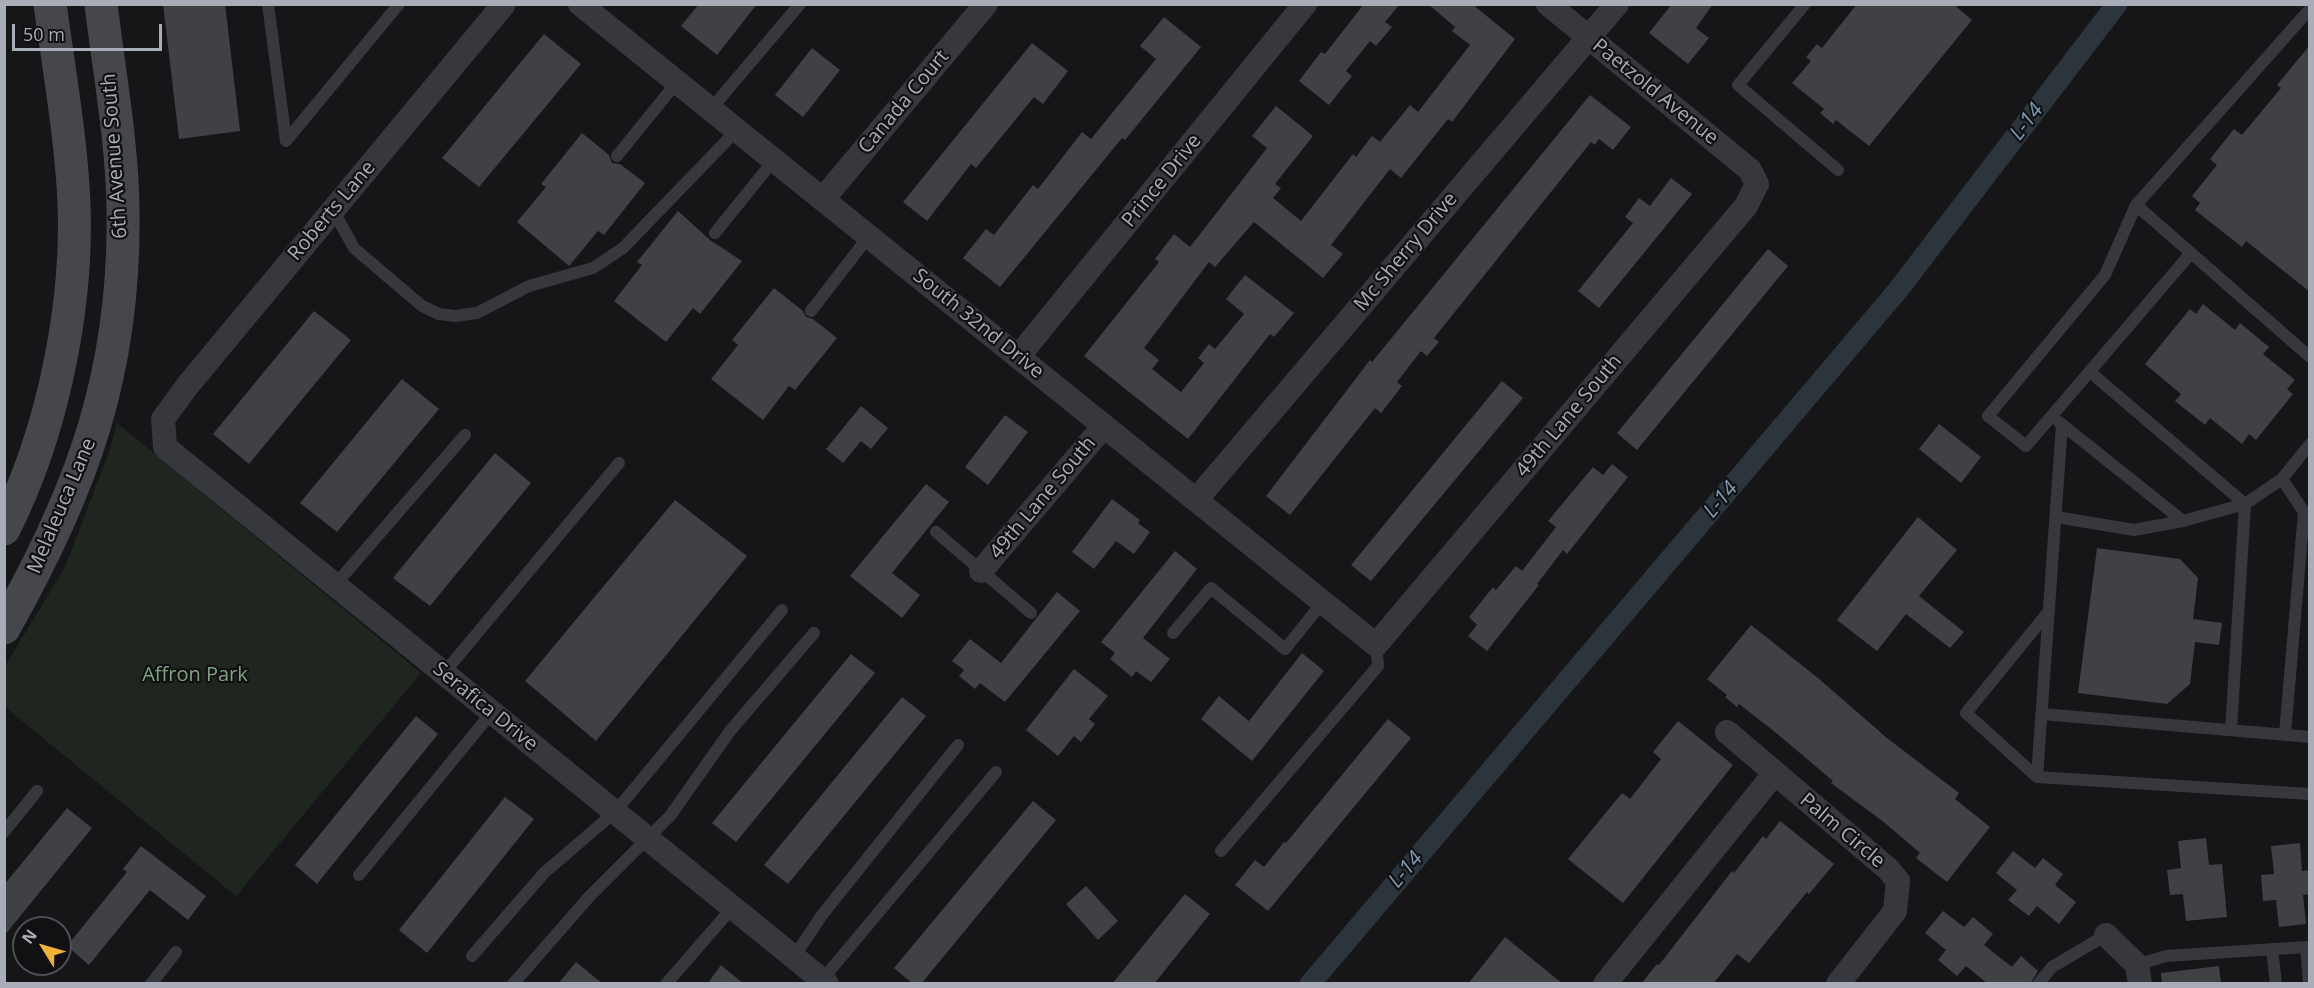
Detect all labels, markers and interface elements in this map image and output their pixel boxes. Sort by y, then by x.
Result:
scale bar [15,12,165,50]
text: 50 m [23,22,65,46]
street label: Paetzold Avenue [1587,34,1723,150]
street label: Canada Court [854,45,954,159]
street label: 6th Avenue South [97,73,133,239]
water label: L-14 [2005,99,2049,145]
street label: Prince Drive [1117,130,1207,232]
street label: Roberts Lane [283,156,381,266]
street label: Mc Sherry Drive [1349,188,1463,316]
street label: South 32nd Drive [908,264,1048,384]
street label: 49th Lane South [1511,350,1627,482]
street label: 49th Lane South [985,432,1101,564]
street label: Melaleuca Lane [23,435,101,577]
water label: L-14 [1699,477,1743,523]
street label: Serafica Drive [428,657,542,757]
park label: Affron Park [142,663,248,687]
street label: Palm Circle [1795,789,1889,873]
water label: L-14 [1384,847,1428,893]
north arrow [12,916,72,976]
text: N [17,925,42,948]

